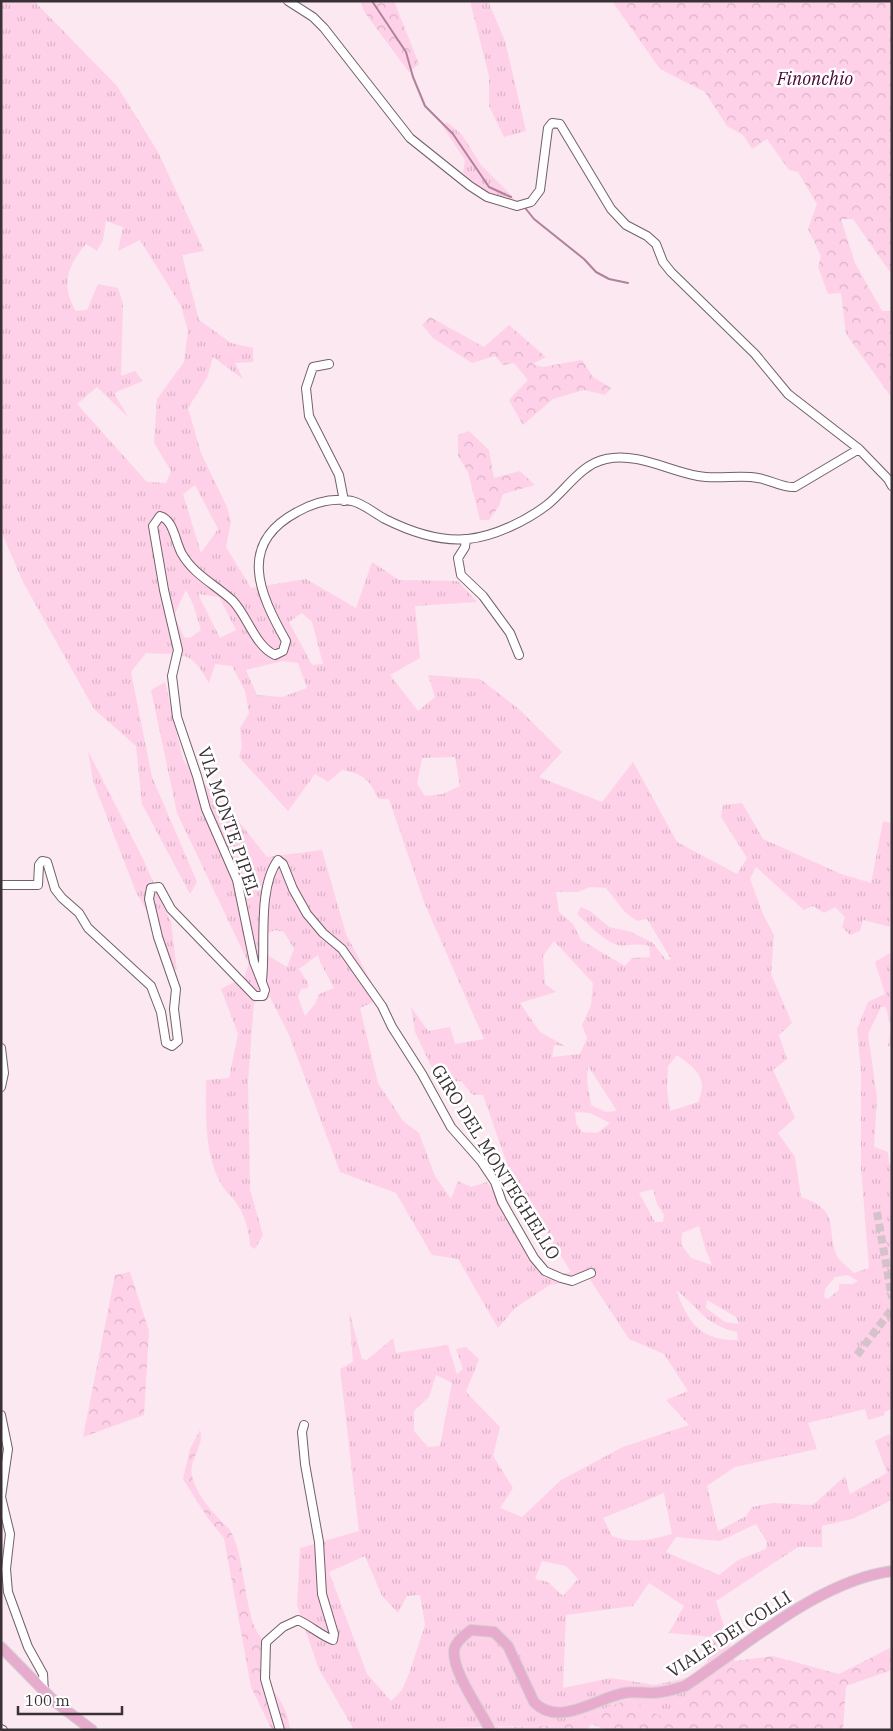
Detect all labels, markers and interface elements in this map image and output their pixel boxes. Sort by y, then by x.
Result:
park label: Finonchio [776,67,853,90]
street label: VIA MONTE PIPEL [193,744,265,898]
street label: GIRO DEL MONTEGHELLO [426,1060,566,1264]
street label: VIALE DEI COLLI [663,1585,795,1683]
scale bar [18,1684,121,1716]
text: 100 m [25,1691,70,1710]

